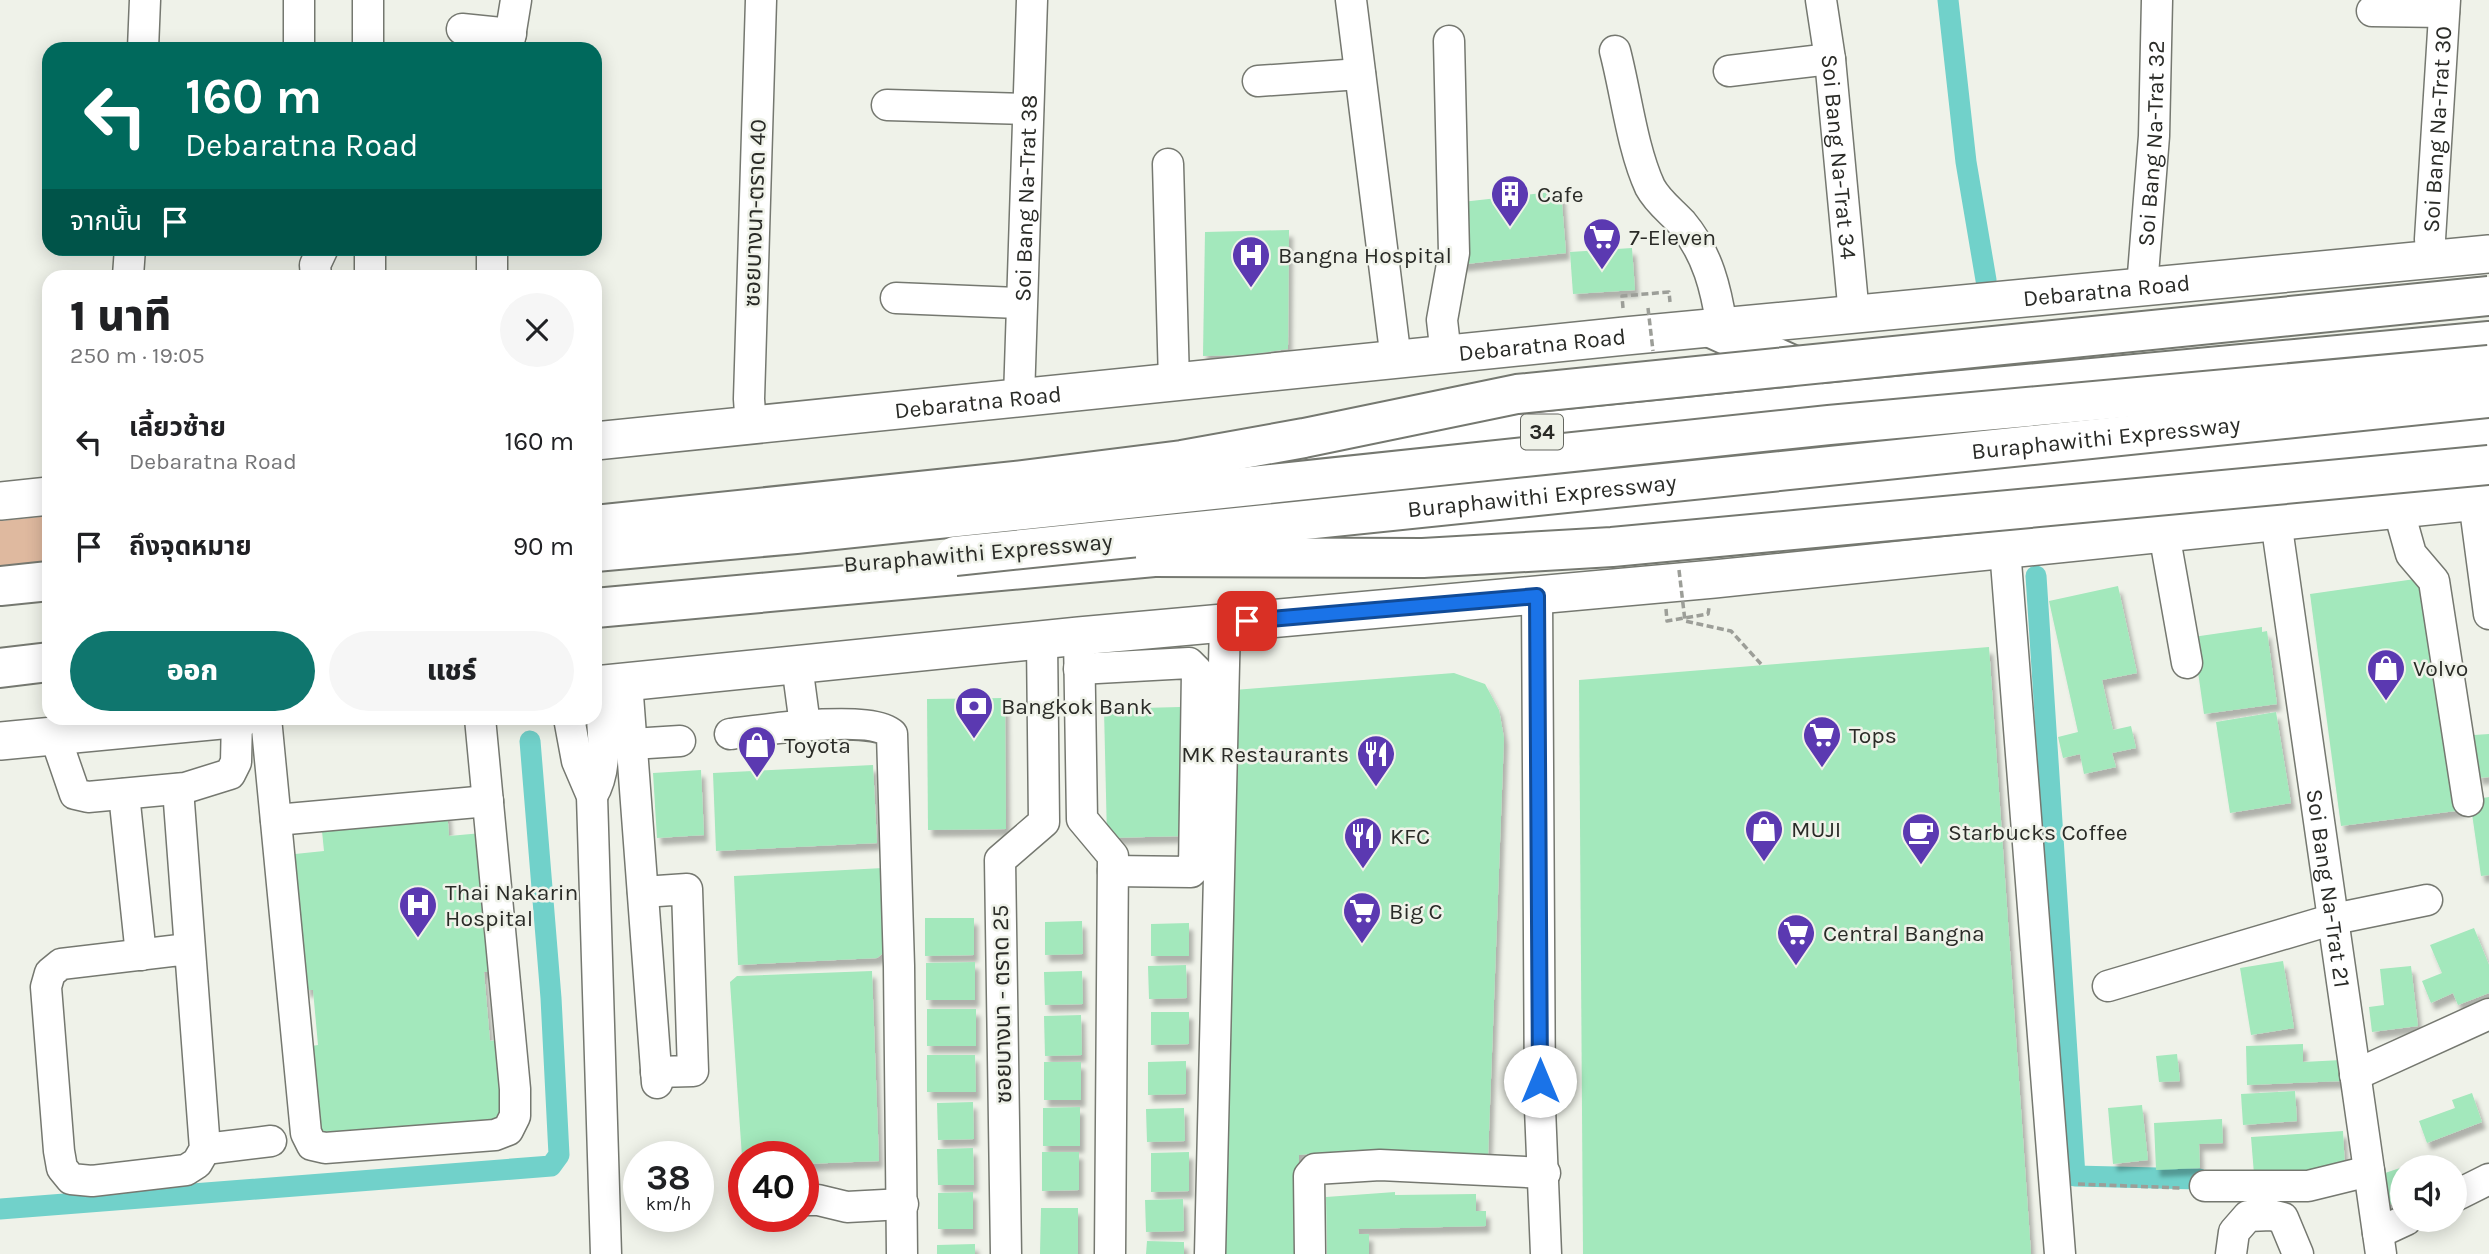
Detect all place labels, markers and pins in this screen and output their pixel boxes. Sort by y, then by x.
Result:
building icon: Cafe [1489,173,1531,228]
place label: Cafe [1537,181,1583,208]
supermarket icon: 7-Eleven [1581,216,1623,271]
place label: 7-Eleven [1629,224,1716,251]
hospital icon: Bangna Hospital [1230,234,1272,289]
place label: Bangna Hospital [1278,242,1452,269]
pin [1217,591,1277,651]
shop icon: Volvo [2365,647,2407,702]
place label: Volvo [2413,655,2468,682]
bank icon: Bangkok Bank [953,685,995,740]
place label: Bangkok Bank [1001,693,1153,720]
supermarket icon: Tops [1801,714,1843,769]
place label: Tops [1849,722,1897,749]
shop icon: Toyota [736,724,778,779]
place label: Toyota [784,732,851,759]
restaurant icon: MK Restaurants [1355,733,1397,788]
place label: MK Restaurants [1181,741,1349,768]
shop icon: MUJI [1743,808,1785,863]
cafe icon: Starbucks Coffee [1900,811,1942,866]
restaurant icon: KFC [1342,815,1384,870]
place label: MUJI [1791,816,1841,843]
place label: Starbucks Coffee [1948,819,2128,846]
place label: KFC [1390,823,1430,850]
place label: Thai Nakarin Hospital [445,879,578,932]
hospital icon: Thai Nakarin Hospital [397,884,439,939]
supermarket icon: Big C [1341,890,1383,945]
place label: Big C [1389,898,1443,925]
supermarket icon: Central Bangna [1775,912,1817,967]
place label: Central Bangna [1823,920,1985,947]

